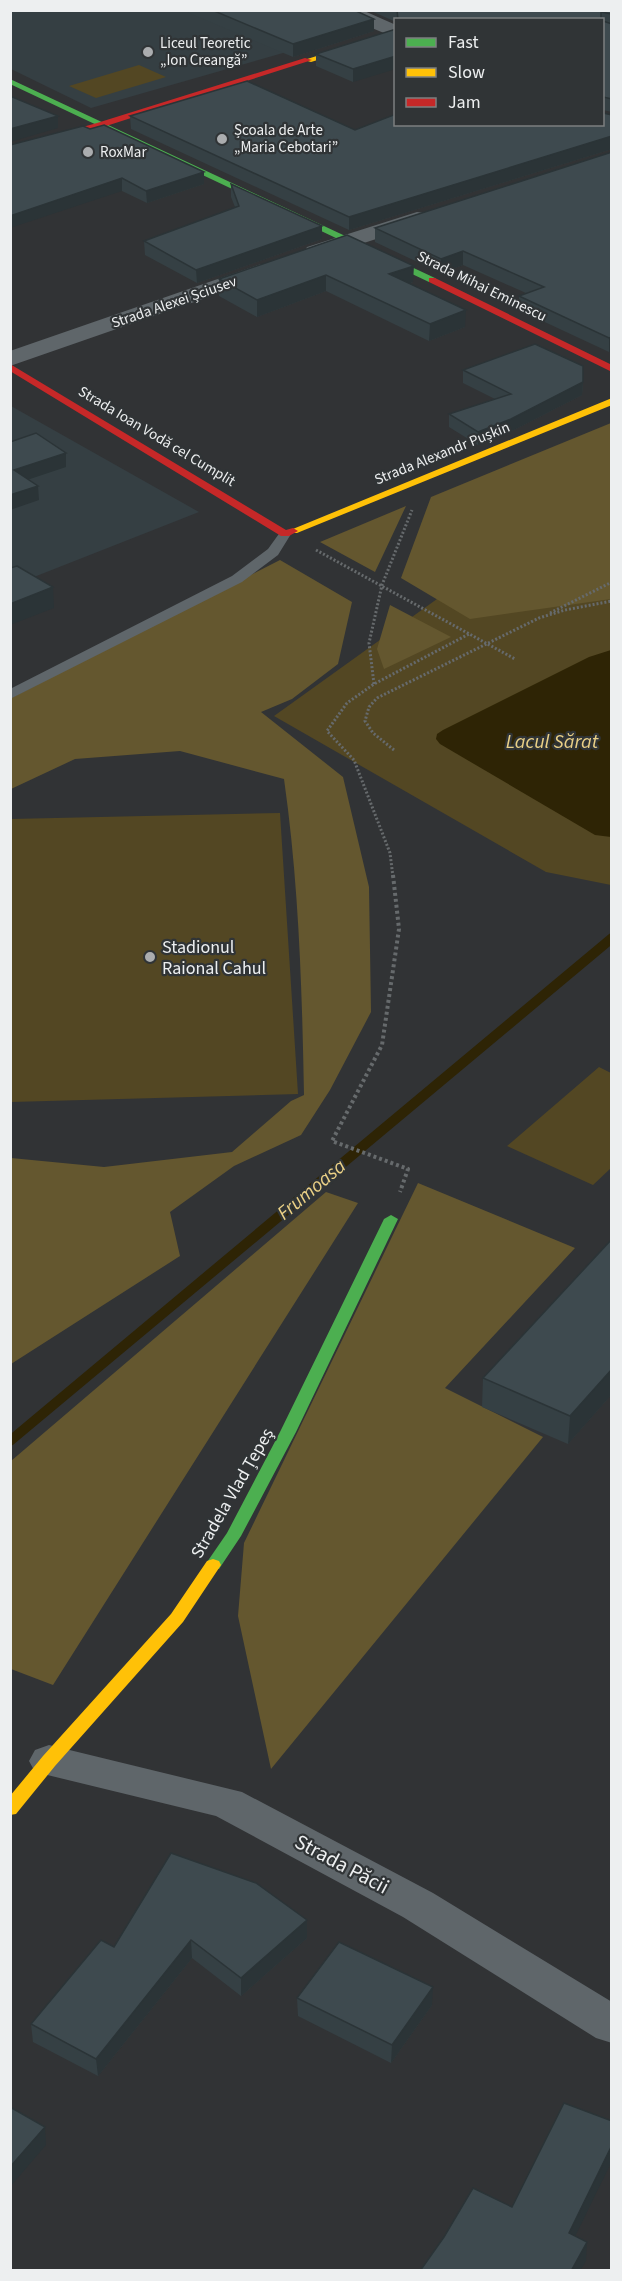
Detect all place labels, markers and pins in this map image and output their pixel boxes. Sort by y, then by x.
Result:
place label: Liceul Teoretic „Ion Creangă” [160,33,251,71]
marker: Liceul Teoretic „Ion Creangă” [141,45,155,59]
place label: Școala de Arte „Maria Cebotari” [234,120,338,158]
marker: Școala de Arte „Maria Cebotari” [215,132,229,146]
place label: RoxMar [100,142,147,163]
marker: RoxMar [81,145,95,159]
place label: Stadionul Raional Cahul [162,935,266,981]
marker: Stadionul Raional Cahul [143,950,157,964]

